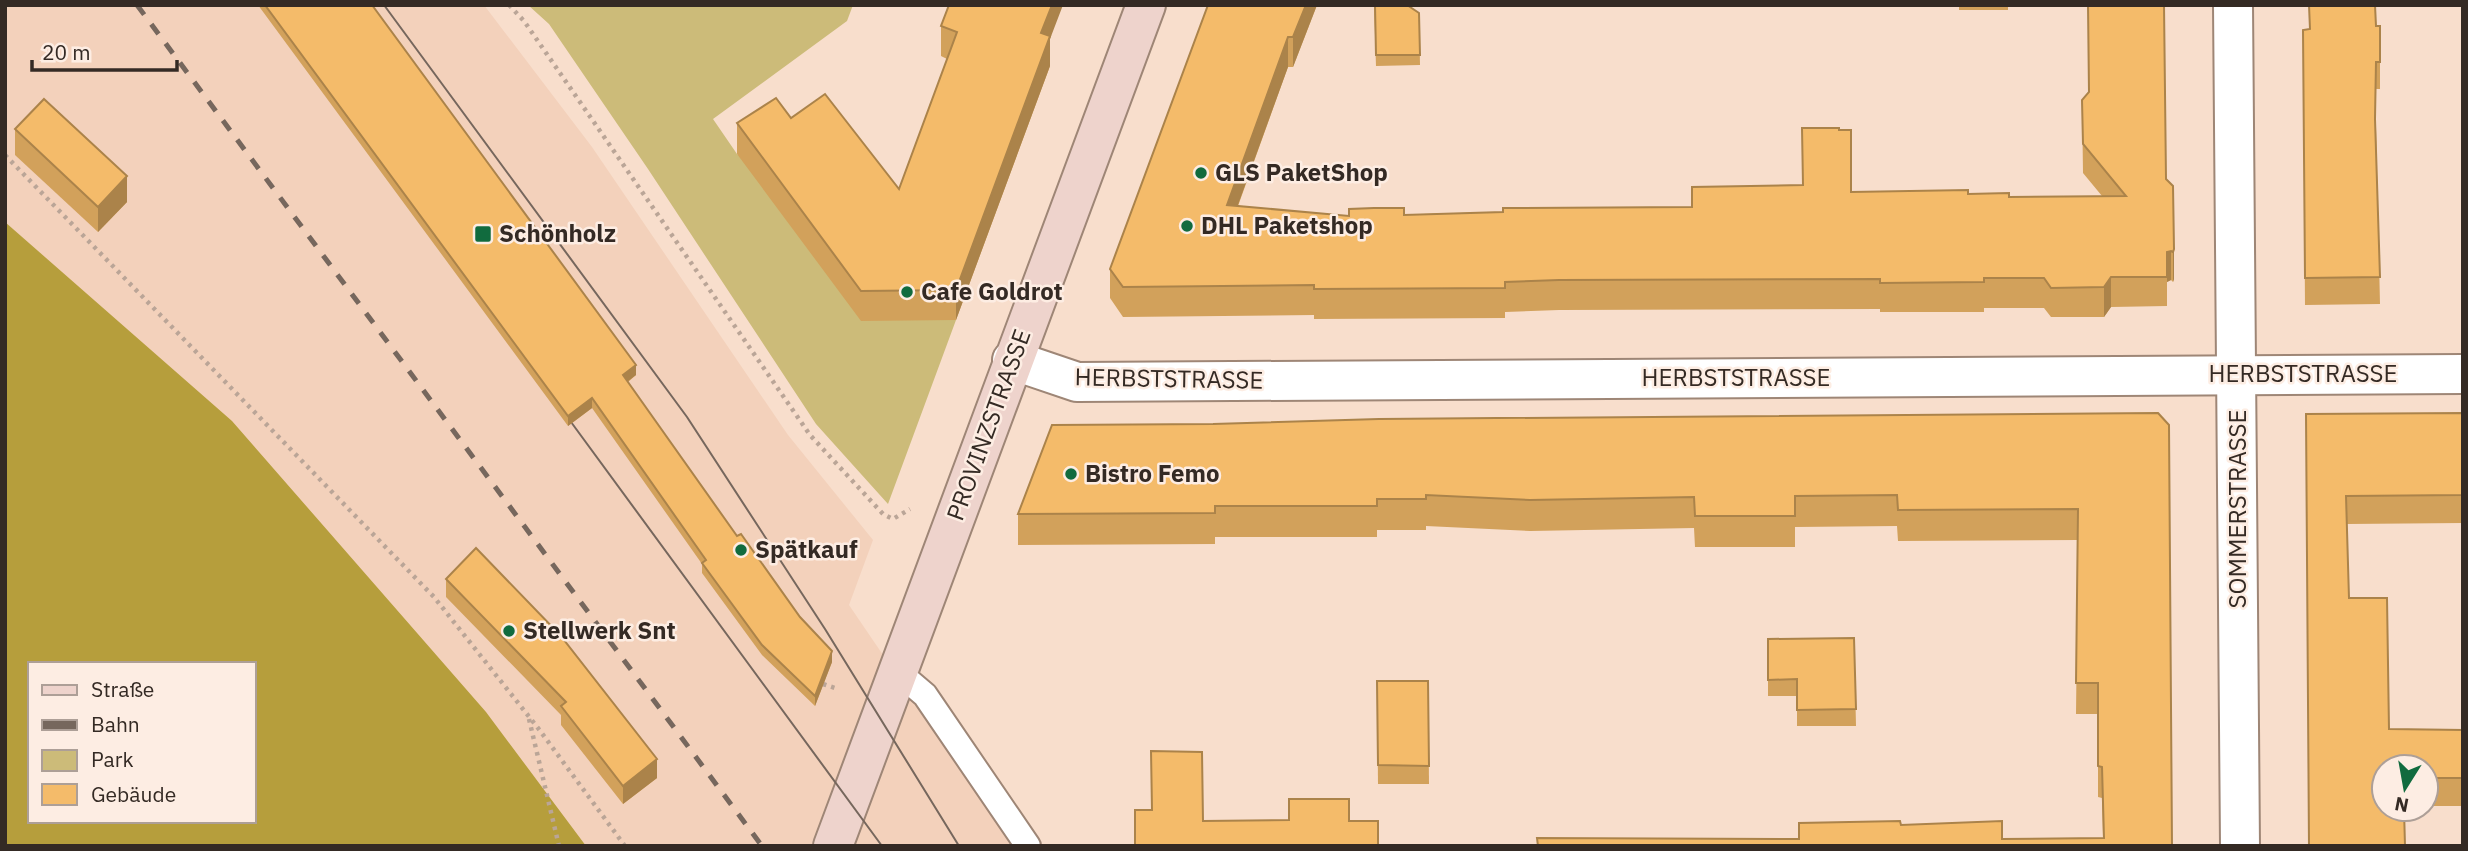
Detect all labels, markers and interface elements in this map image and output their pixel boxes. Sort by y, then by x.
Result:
scale bar [32,28,177,72]
text: 20 m [42,38,91,66]
place label: GLS PaketShop [1215,156,1388,188]
marker: GLS PaketShop [1193,165,1209,181]
place label: DHL Paketshop [1201,209,1373,241]
place label: Schönholz [499,217,616,249]
marker: DHL Paketshop [1179,218,1195,234]
marker: Schönholz [473,224,493,244]
place label: Cafe Goldrot [921,275,1063,307]
marker: Cafe Goldrot [899,284,915,300]
street label: PROVINZSTRASSE [939,325,1038,525]
street label: HERBSTSTRASSE [2209,357,2397,389]
street label: HERBSTSTRASSE [1074,360,1264,396]
street label: HERBSTSTRASSE [1642,361,1830,393]
street label: SOMMERSTRASSE [2221,409,2253,609]
place label: Bistro Femo [1085,457,1220,489]
marker: Bistro Femo [1063,466,1079,482]
place label: Spätkauf [755,533,858,565]
marker: Spätkauf [733,542,749,558]
place label: Stellwerk Snt [523,614,676,646]
marker: Stellwerk Snt [501,623,517,639]
legend [28,662,256,823]
text: Straße [91,675,154,703]
text: Bahn [91,710,140,738]
text: Park [91,745,134,773]
north arrow [2370,753,2440,823]
text: Gebäude [91,780,176,808]
text: N [2393,792,2411,818]

